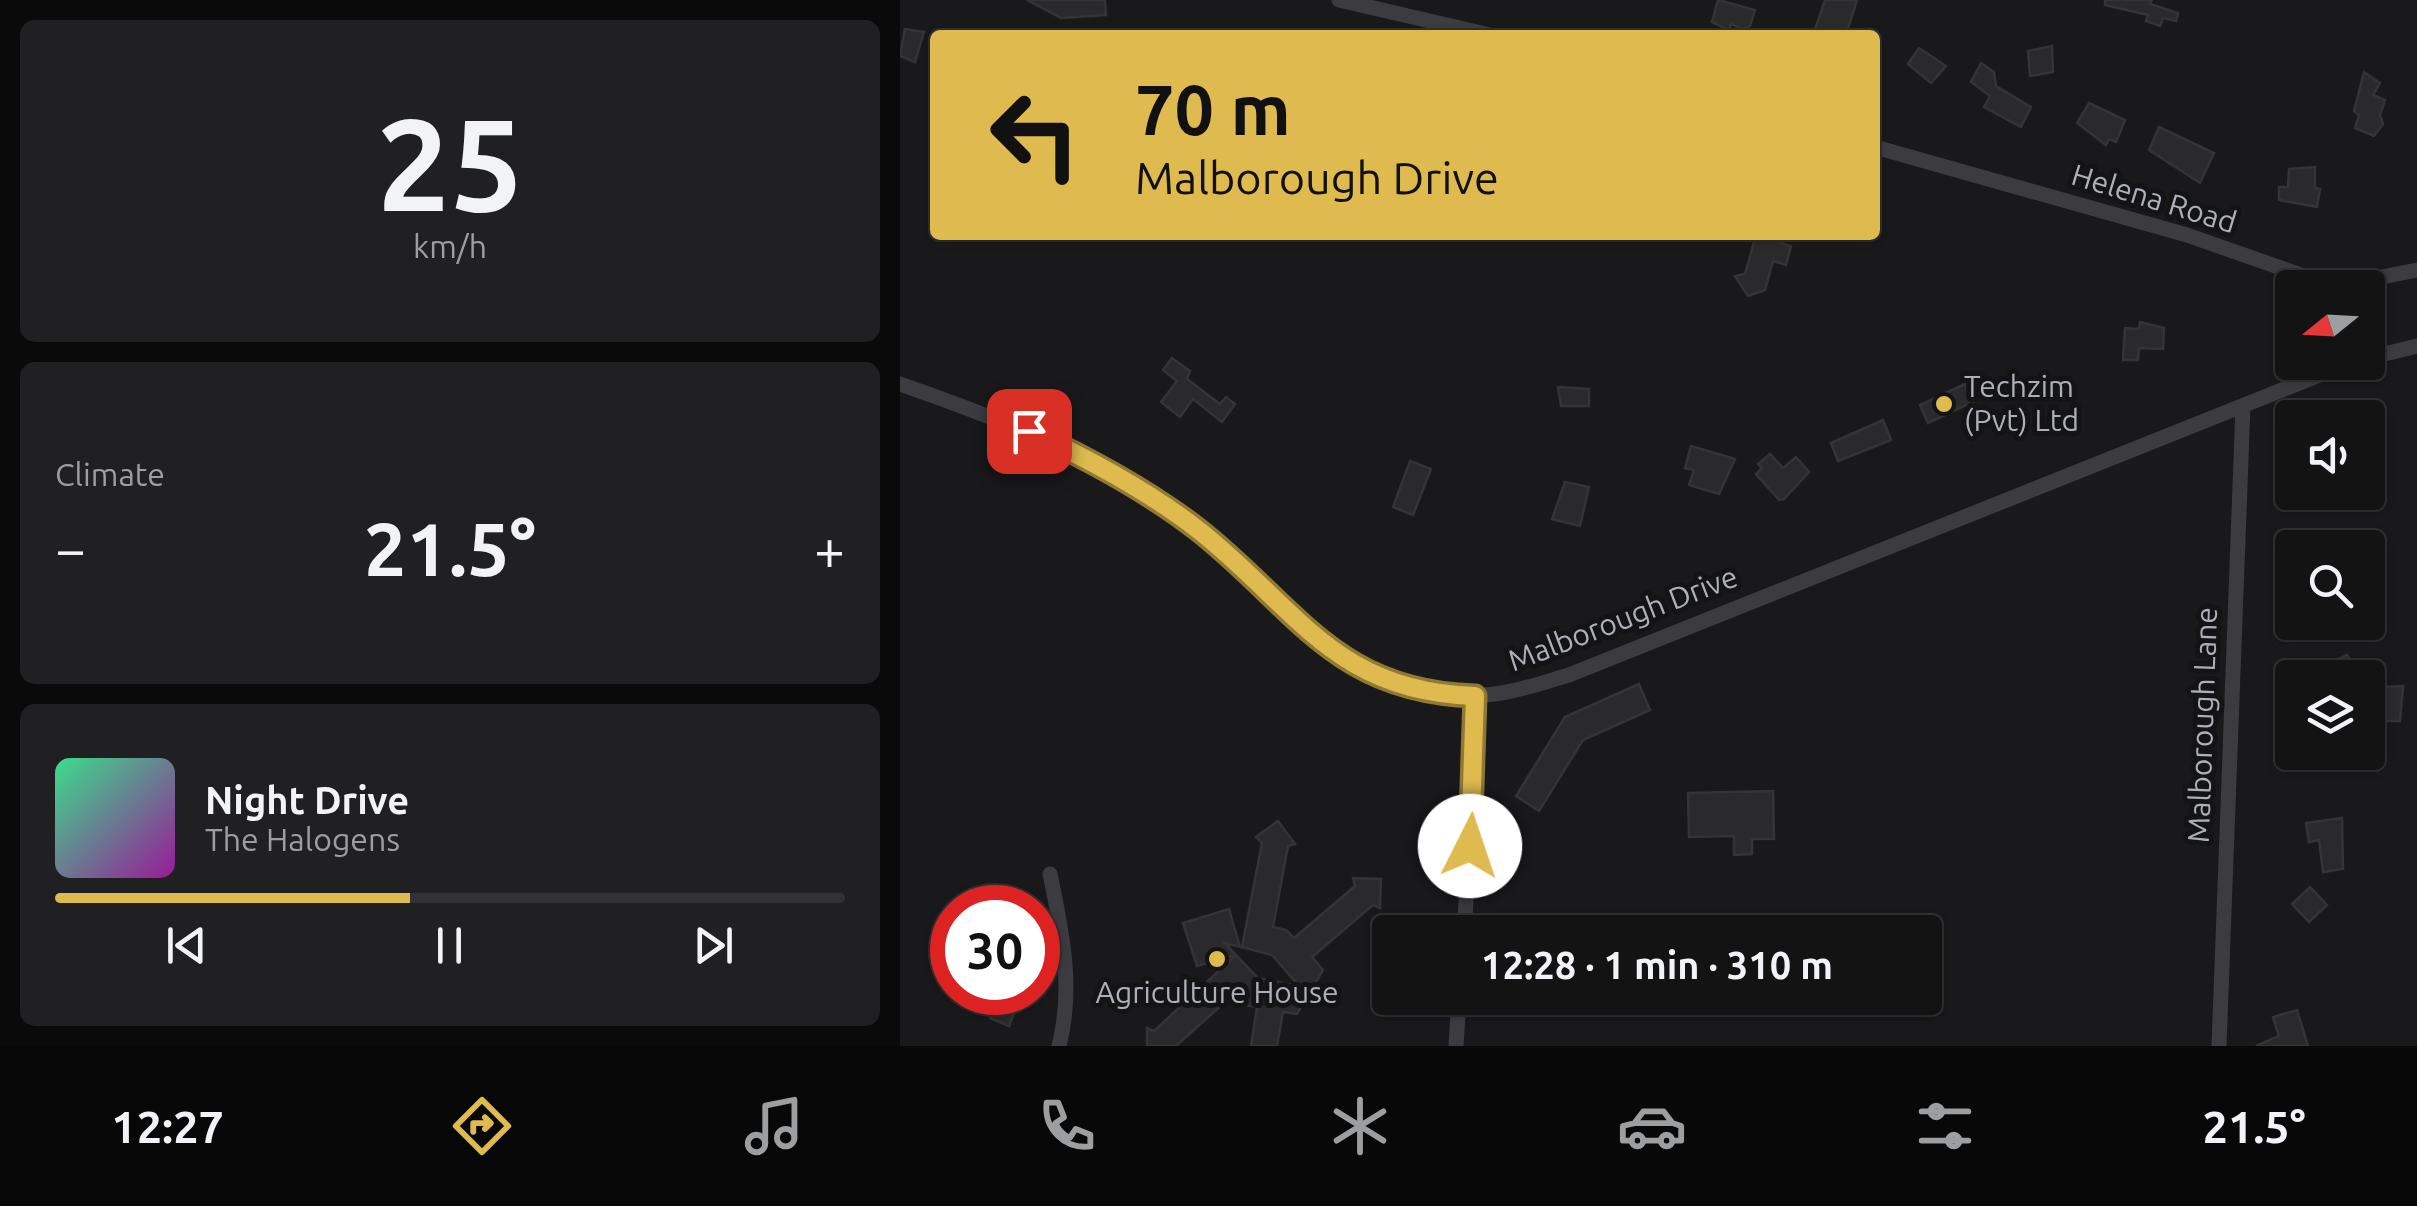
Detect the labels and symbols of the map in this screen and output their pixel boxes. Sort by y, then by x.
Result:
street label: Helena Road [2068,157,2241,239]
north arrow [2275,270,2385,380]
place label: Techzim (Pvt) Ltd [1964,369,2079,437]
pin [987,389,1072,474]
marker: Techzim (Pvt) Ltd [1933,393,1955,415]
street label: Malborough Drive [1503,559,1742,677]
street label: Malborough Lane [2181,606,2223,844]
position arrow [1418,794,1522,898]
speed limit sign: 30 [930,885,1060,1015]
marker: Agriculture House [1206,948,1228,970]
place label: Agriculture House [1095,975,1339,1009]

